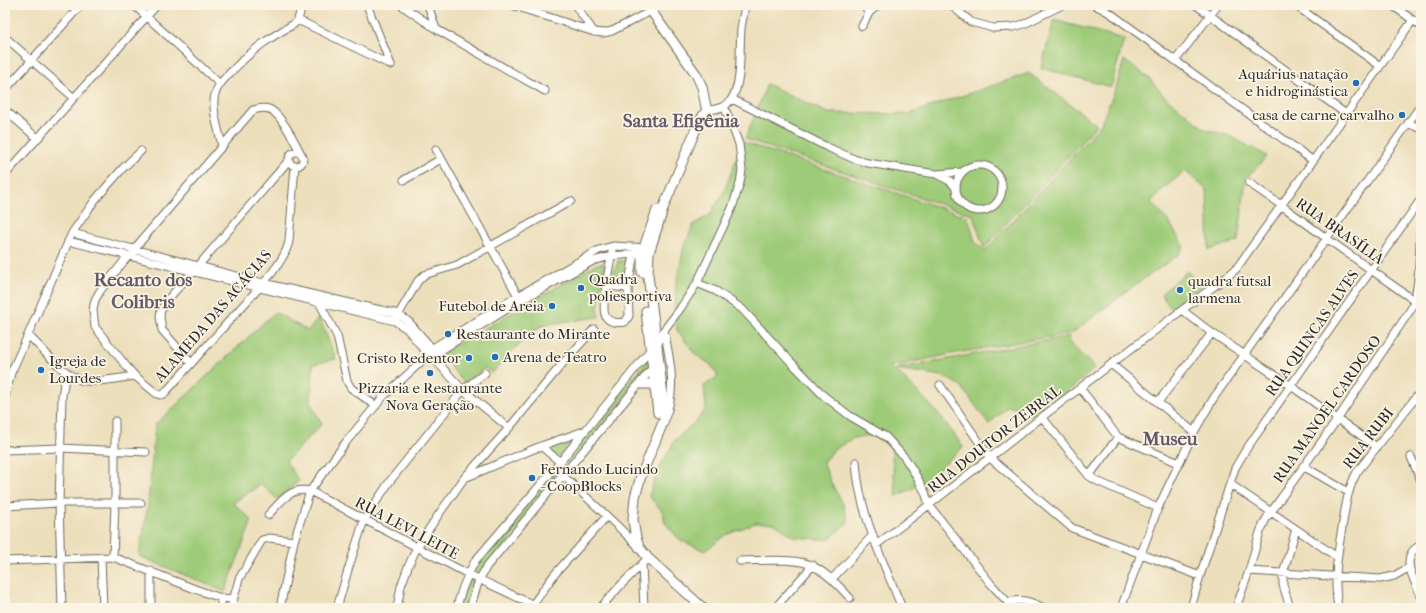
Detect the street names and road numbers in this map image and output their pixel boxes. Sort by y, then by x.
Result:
street label: RUA BRASÍLIA [1292,194,1388,268]
street label: ALAMEDA DAS ACÁCIAS [150,246,276,387]
street label: RUA QUINCAS ALVES [1262,266,1363,400]
street label: RUA MANOEL CARDOSO [1269,332,1385,486]
street label: RUA DOUTOR ZEBRAL [924,381,1064,497]
street label: RUA RUBI [1339,404,1397,472]
street label: RUA LEVI LEITE [352,493,462,563]

